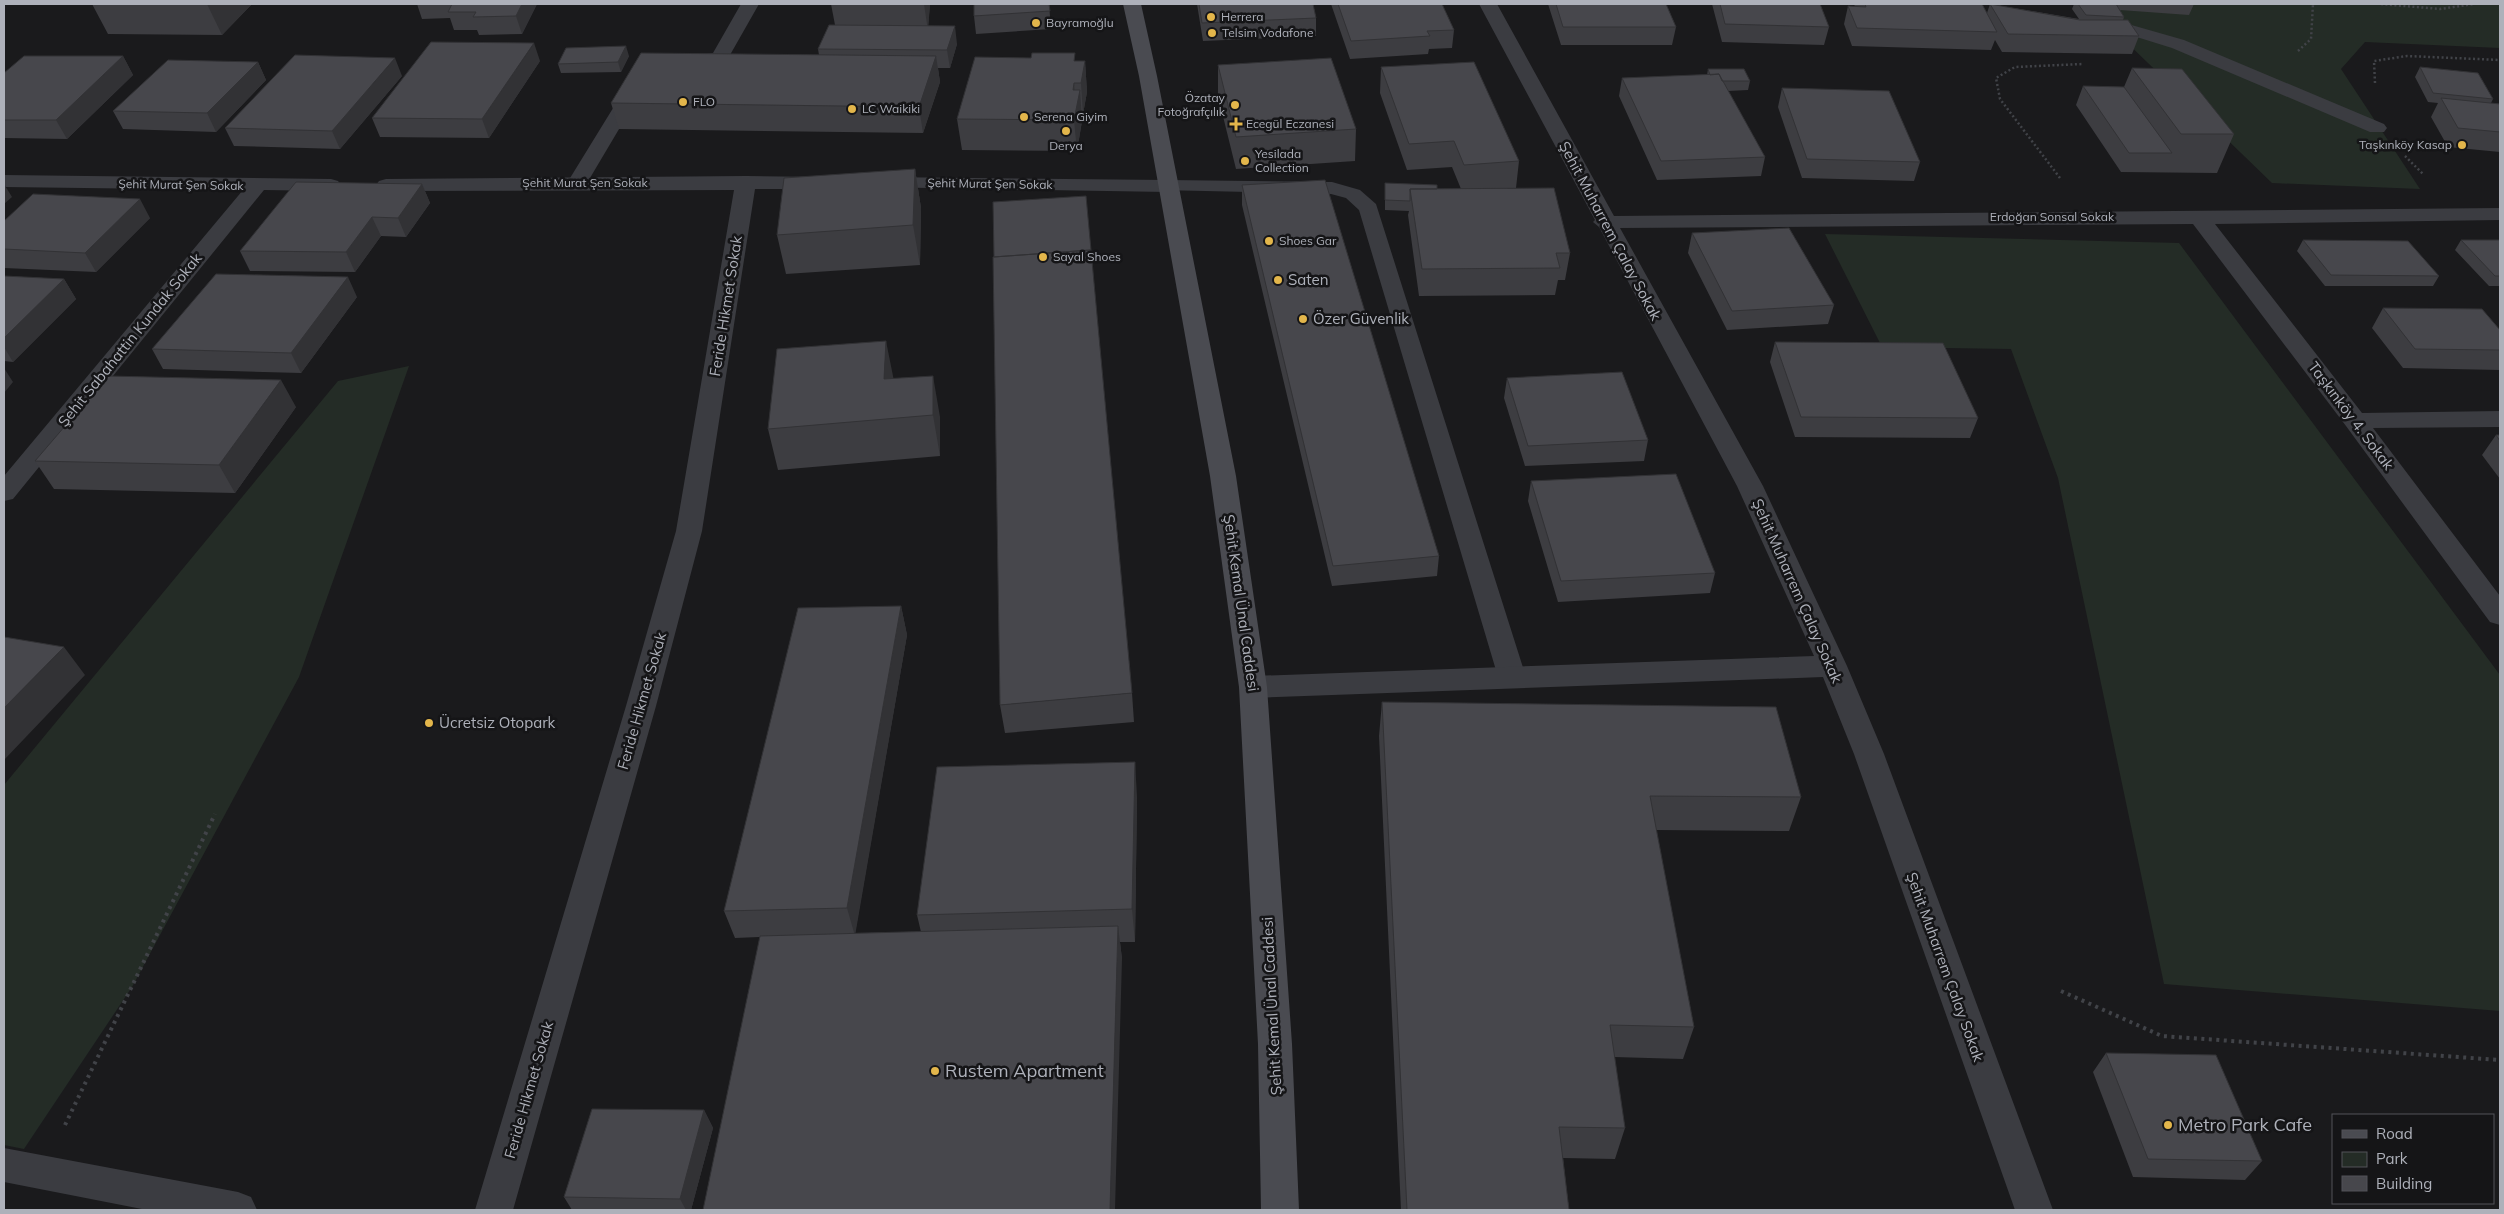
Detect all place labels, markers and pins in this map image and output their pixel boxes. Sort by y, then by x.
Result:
place label: Herrera [1221,9,1263,24]
marker: Herrera [1205,11,1217,23]
place label: Bayramoğlu [1046,15,1114,30]
marker: Bayramoğlu [1030,17,1042,29]
place label: Telsim Vodafone [1222,25,1313,40]
marker: Telsim Vodafone [1206,27,1218,39]
place label: Özatay Fotoğrafçılık [1157,90,1226,119]
place label: FLO [693,94,715,109]
marker: FLO [677,96,689,108]
marker: Özatay Fotoğrafçılık [1229,99,1241,111]
place label: LC Waikiki [862,101,920,116]
marker: LC Waikiki [846,103,858,115]
place label: Serena Giyim [1034,109,1108,124]
marker: Serena Giyim [1018,111,1030,123]
place label: Ecegül Eczanesi [1246,116,1334,131]
marker: Ecegül Eczanesi [1230,118,1242,130]
marker: Derya [1060,125,1072,137]
place label: Taşkınköy Kasap [2359,137,2452,152]
place label: Derya [1049,138,1083,153]
marker: Taşkınköy Kasap [2456,139,2468,151]
place label: Yesilada Collection [1254,146,1309,175]
marker: Yesilada Collection [1239,155,1251,167]
place label: Shoes Gar [1279,233,1337,248]
marker: Shoes Gar [1263,235,1275,247]
place label: Sayal Shoes [1053,249,1121,264]
marker: Sayal Shoes [1037,251,1049,263]
place label: Saten [1288,270,1328,289]
marker: Saten [1272,274,1284,286]
place label: Özer Güvenlik [1313,309,1409,328]
marker: Özer Güvenlik [1297,313,1309,325]
place label: Ücretsiz Otopark [439,713,556,732]
marker: Ücretsiz Otopark [423,717,435,729]
place label: Rustem Apartment [945,1059,1104,1082]
marker: Rustem Apartment [929,1065,941,1077]
place label: Metro Park Cafe [2178,1113,2312,1136]
marker: Metro Park Cafe [2162,1119,2174,1131]

